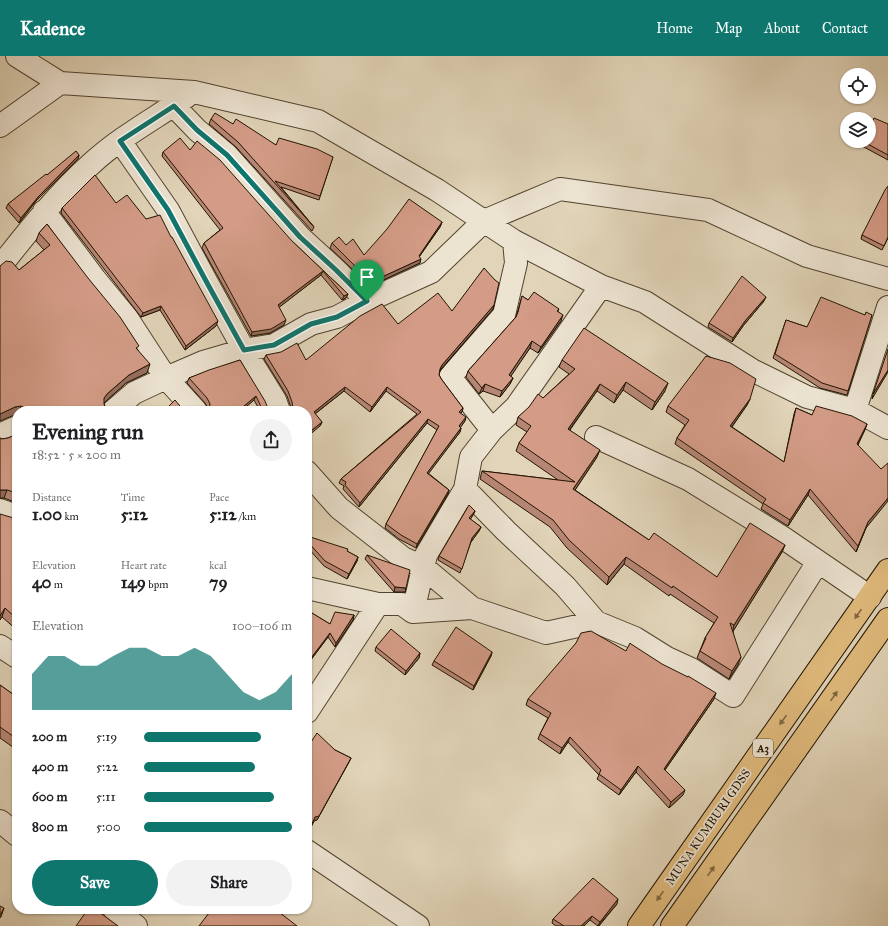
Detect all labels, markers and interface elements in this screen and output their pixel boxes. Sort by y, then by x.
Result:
text: Kadence [20,17,85,40]
text: Home [656,20,693,37]
text: Map [715,20,742,37]
text: About [764,20,800,37]
text: Contact [822,20,868,37]
map controls [840,68,876,148]
button: locate [840,68,876,104]
button: layers [840,112,876,148]
pin [350,260,384,301]
icon: arrive [356,266,378,288]
text: Evening run [32,418,144,445]
button: share [250,419,292,461]
text: 18:52 · 5 × 200 m [32,447,121,463]
text: Distance [32,491,71,504]
text: Time [121,491,145,504]
text: Pace [209,491,229,504]
text: 1.00 [32,504,62,525]
text: 5:12 [121,504,148,525]
text: 5:12 [209,504,237,525]
text: km [62,510,79,523]
text: /km [237,510,256,523]
text: Elevation [32,559,76,572]
text: Heart rate [121,559,167,572]
text: kcal [209,559,227,572]
text: 40 [32,572,51,593]
text: 149 [121,572,146,593]
text: 79 [209,572,228,593]
text: m [51,578,63,591]
text: bpm [146,578,168,591]
one-way arrow [854,609,862,619]
text: Elevation [32,618,84,634]
text: 100–106 m [232,618,292,634]
one-way arrow [830,691,838,701]
one-way arrow [779,715,787,726]
text: 200 m [32,729,67,745]
text: 5:19 [96,729,117,745]
road number: A3 [753,739,773,757]
text: 400 m [32,759,68,775]
text: 5:22 [96,759,118,775]
street label: MUNA KUMBURI GDSS [663,766,753,888]
text: 600 m [32,789,68,805]
text: 5:11 [96,789,116,805]
text: 800 m [32,819,68,835]
text: 5:00 [96,819,120,835]
button: Save [32,860,158,906]
button: Share [166,860,292,906]
one-way arrow [707,866,715,876]
one-way arrow [656,890,664,901]

